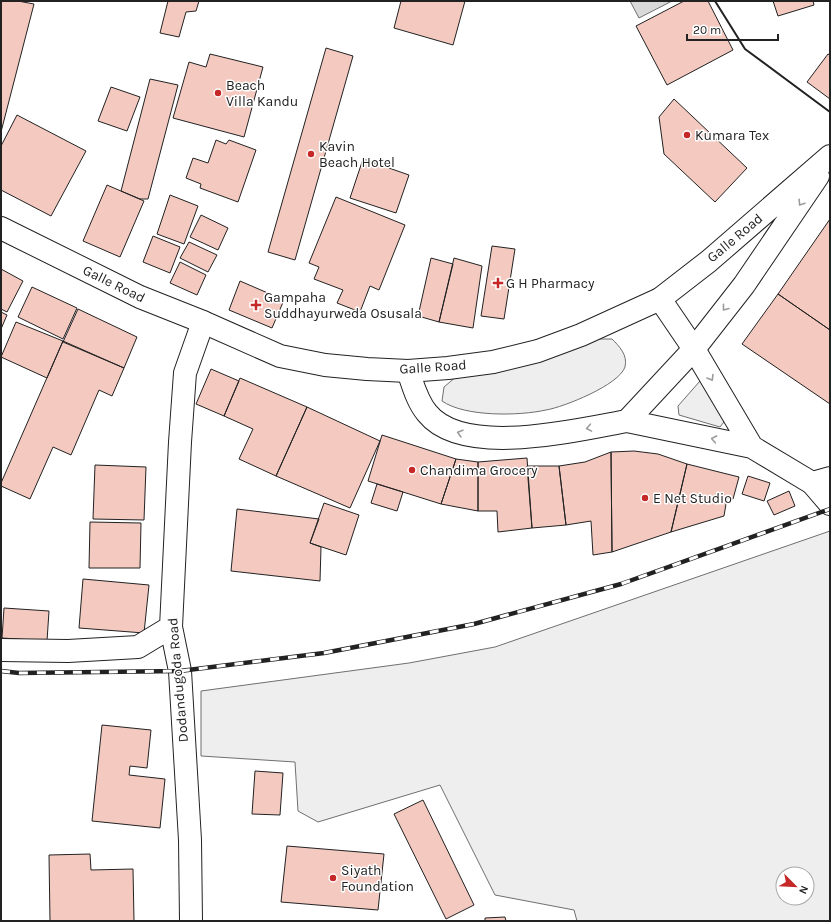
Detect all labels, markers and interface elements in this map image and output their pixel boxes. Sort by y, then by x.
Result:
scale bar [687,16,778,42]
text: 20 m [693,23,721,37]
place label: Beach Villa Kandu [226,77,298,110]
marker: Beach Villa Kandu [213,88,223,98]
place label: Kumara Tex [695,127,769,144]
marker: Kumara Tex [682,130,692,140]
place label: Kavin Beach Hotel [319,138,395,171]
marker: Kavin Beach Hotel [306,149,316,159]
one-way arrow [798,199,806,206]
street label: Galle Road [704,210,766,266]
street label: Galle Road [80,262,148,306]
place label: G H Pharmacy [506,275,595,292]
marker: G H Pharmacy [493,278,503,288]
place label: Gampaha Suddhayurweda Osusala [264,289,422,322]
marker: Gampaha Suddhayurweda Osusala [251,300,261,310]
one-way arrow [723,304,730,311]
street label: Galle Road [399,356,467,378]
one-way arrow [707,374,714,381]
one-way arrow [586,424,592,432]
one-way arrow [457,429,464,438]
one-way arrow [711,435,717,444]
place label: Chandima Grocery [420,462,538,479]
marker: Chandima Grocery [407,465,417,475]
place label: E Net Studio [653,490,732,507]
marker: E Net Studio [640,493,650,503]
street label: Dodandugoda Road [164,617,192,743]
place label: Siyath Foundation [341,862,414,895]
north arrow [775,866,815,906]
marker: Siyath Foundation [328,873,338,883]
text: N [796,884,811,896]

